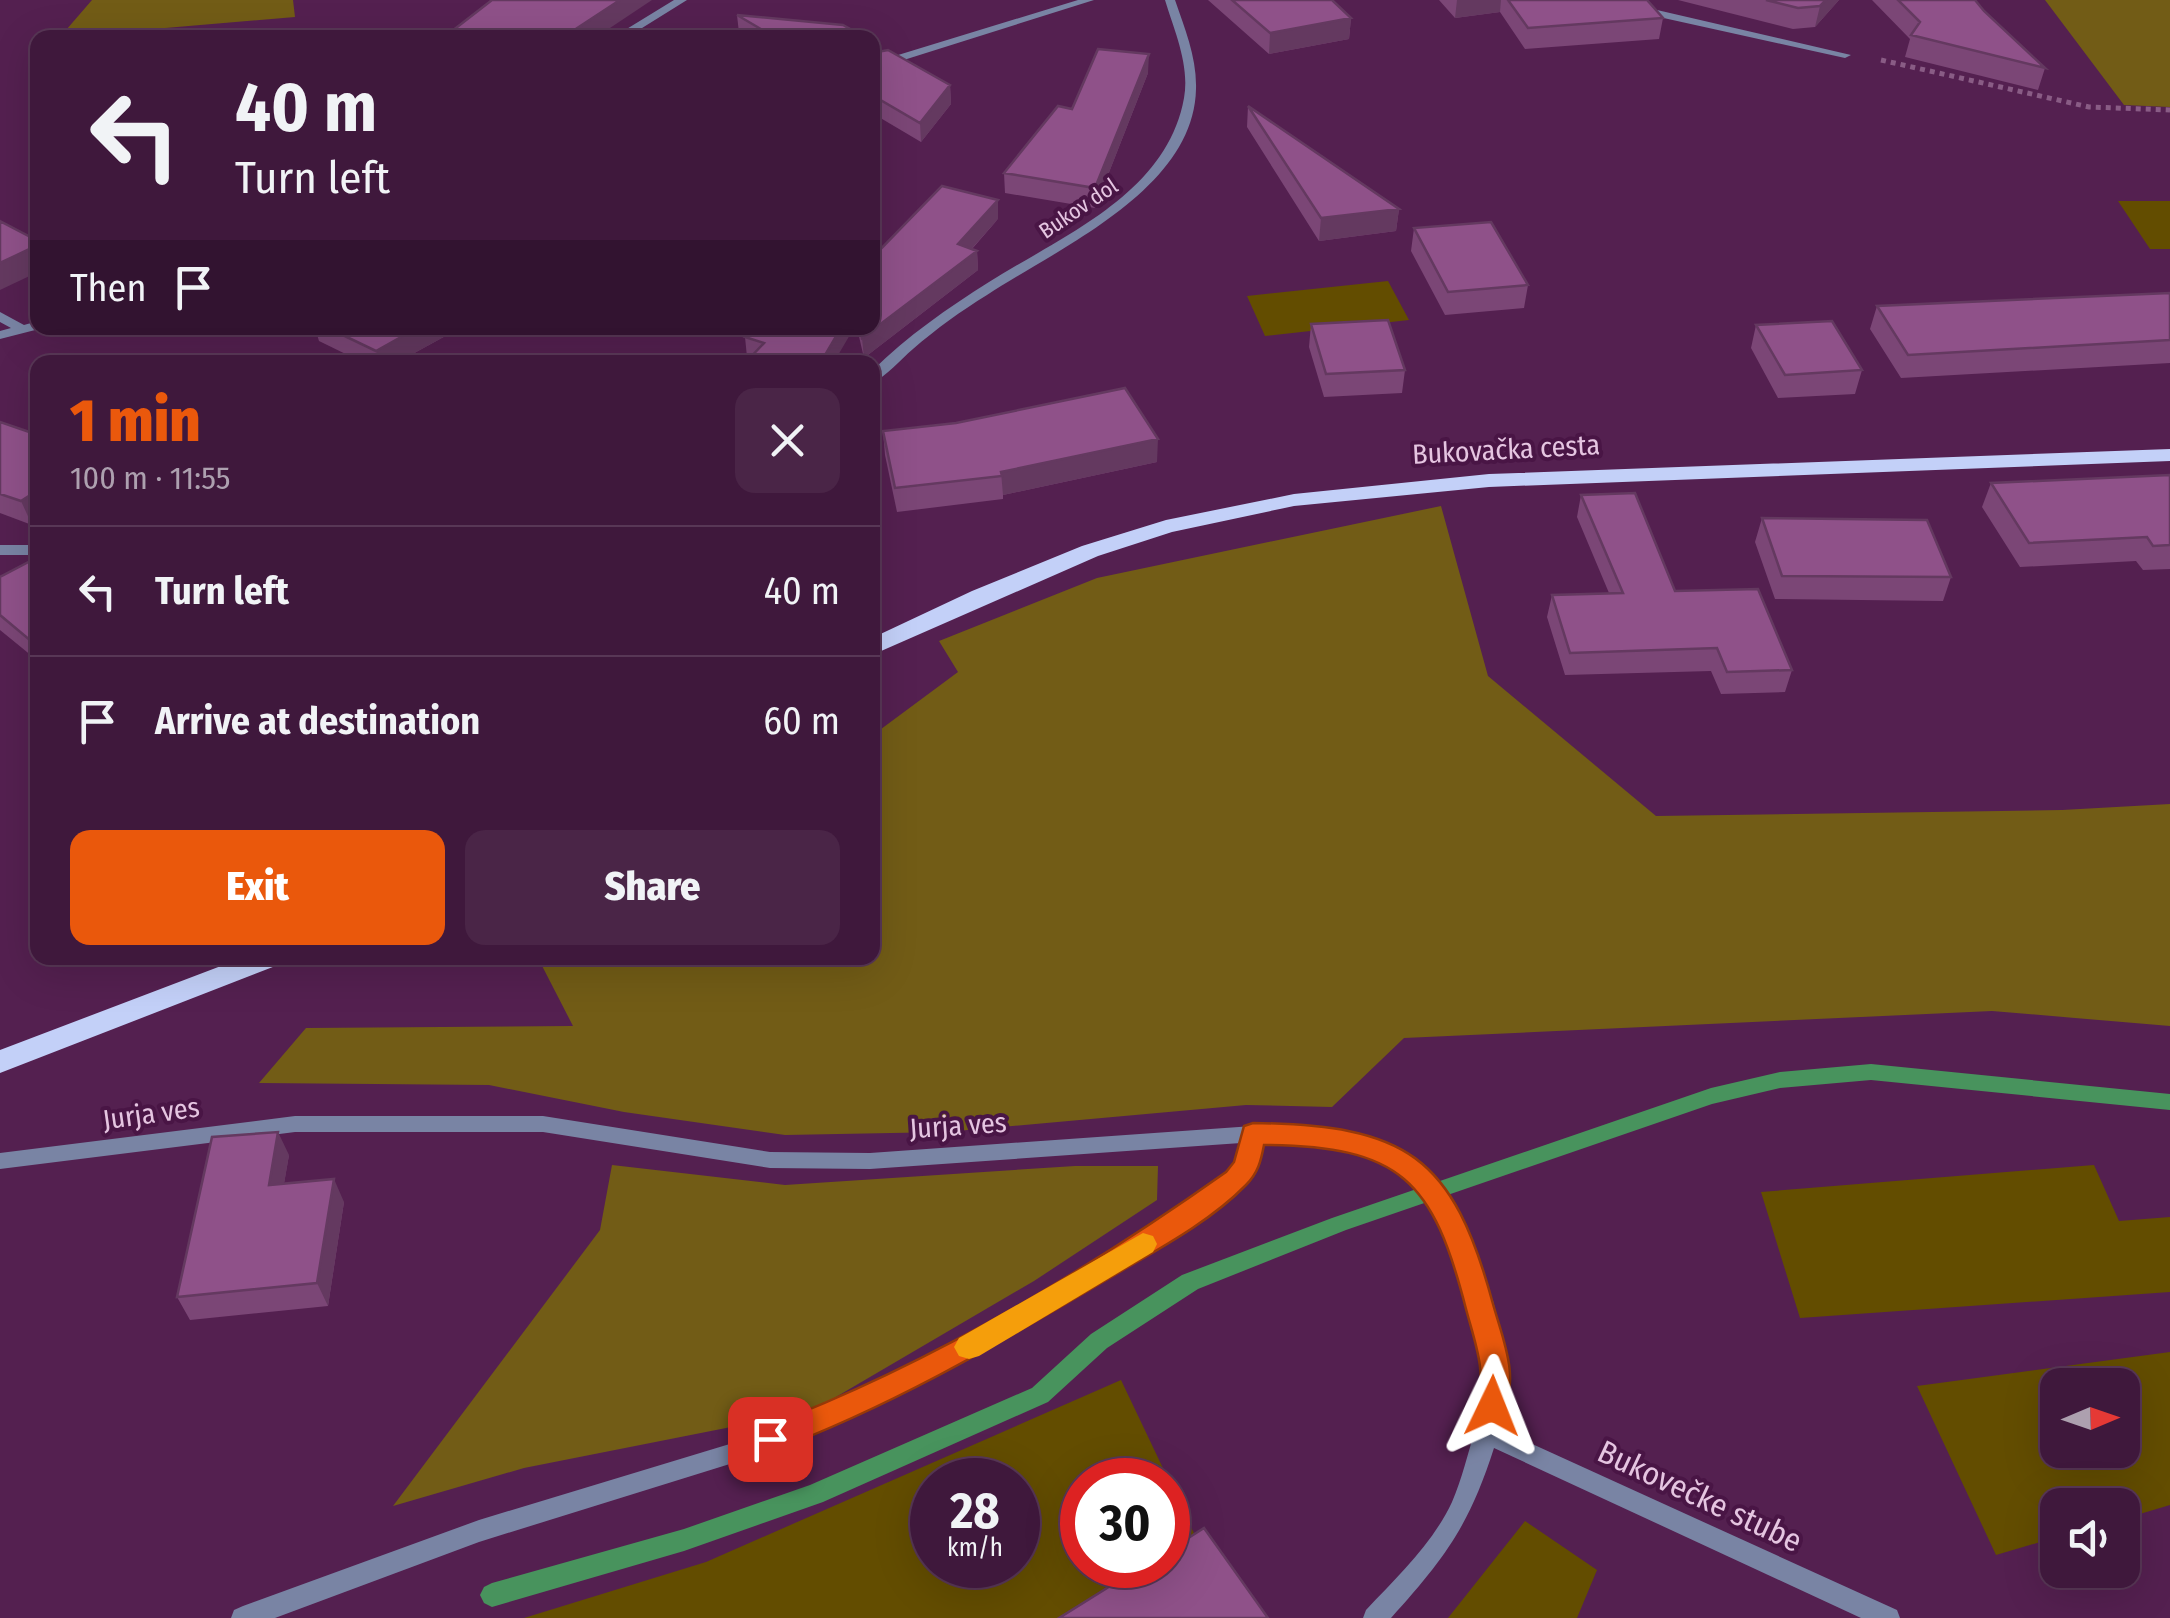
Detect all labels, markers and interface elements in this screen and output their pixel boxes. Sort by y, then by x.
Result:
text: 40 m [235,66,377,150]
icon: left [70,70,200,200]
text: Turn left [235,151,390,205]
street label: Bukov dol [1034,172,1123,245]
icon: arrive [166,260,221,315]
text: Then [70,265,146,311]
text: 1 min [70,385,201,457]
button: close [735,388,840,493]
street label: Bukovačka cesta [1411,428,1601,471]
text: 100 m · 11:55 [70,459,230,497]
icon: left [70,564,125,619]
text: Turn left [155,568,289,614]
text: 40 m [764,568,840,614]
icon: arrive [70,694,125,749]
text: Arrive at destination [155,698,480,744]
text: 60 m [763,698,840,744]
button: Exit [70,830,445,945]
button: Share [465,830,840,945]
street label: Jurja ves [101,1090,202,1137]
street label: Jurja ves [908,1106,1008,1145]
position arrow [1440,1354,1544,1458]
north arrow [2040,1368,2140,1468]
map controls [2040,1368,2140,1588]
pin [728,1397,813,1482]
icon: arrive [743,1412,798,1467]
street label: Bukovečke stube [1592,1432,1808,1560]
speed limit sign: 30 [1060,1458,1190,1588]
text: 28 [950,1481,1000,1541]
button: sound [2040,1488,2140,1588]
text: km/h [947,1533,1003,1563]

